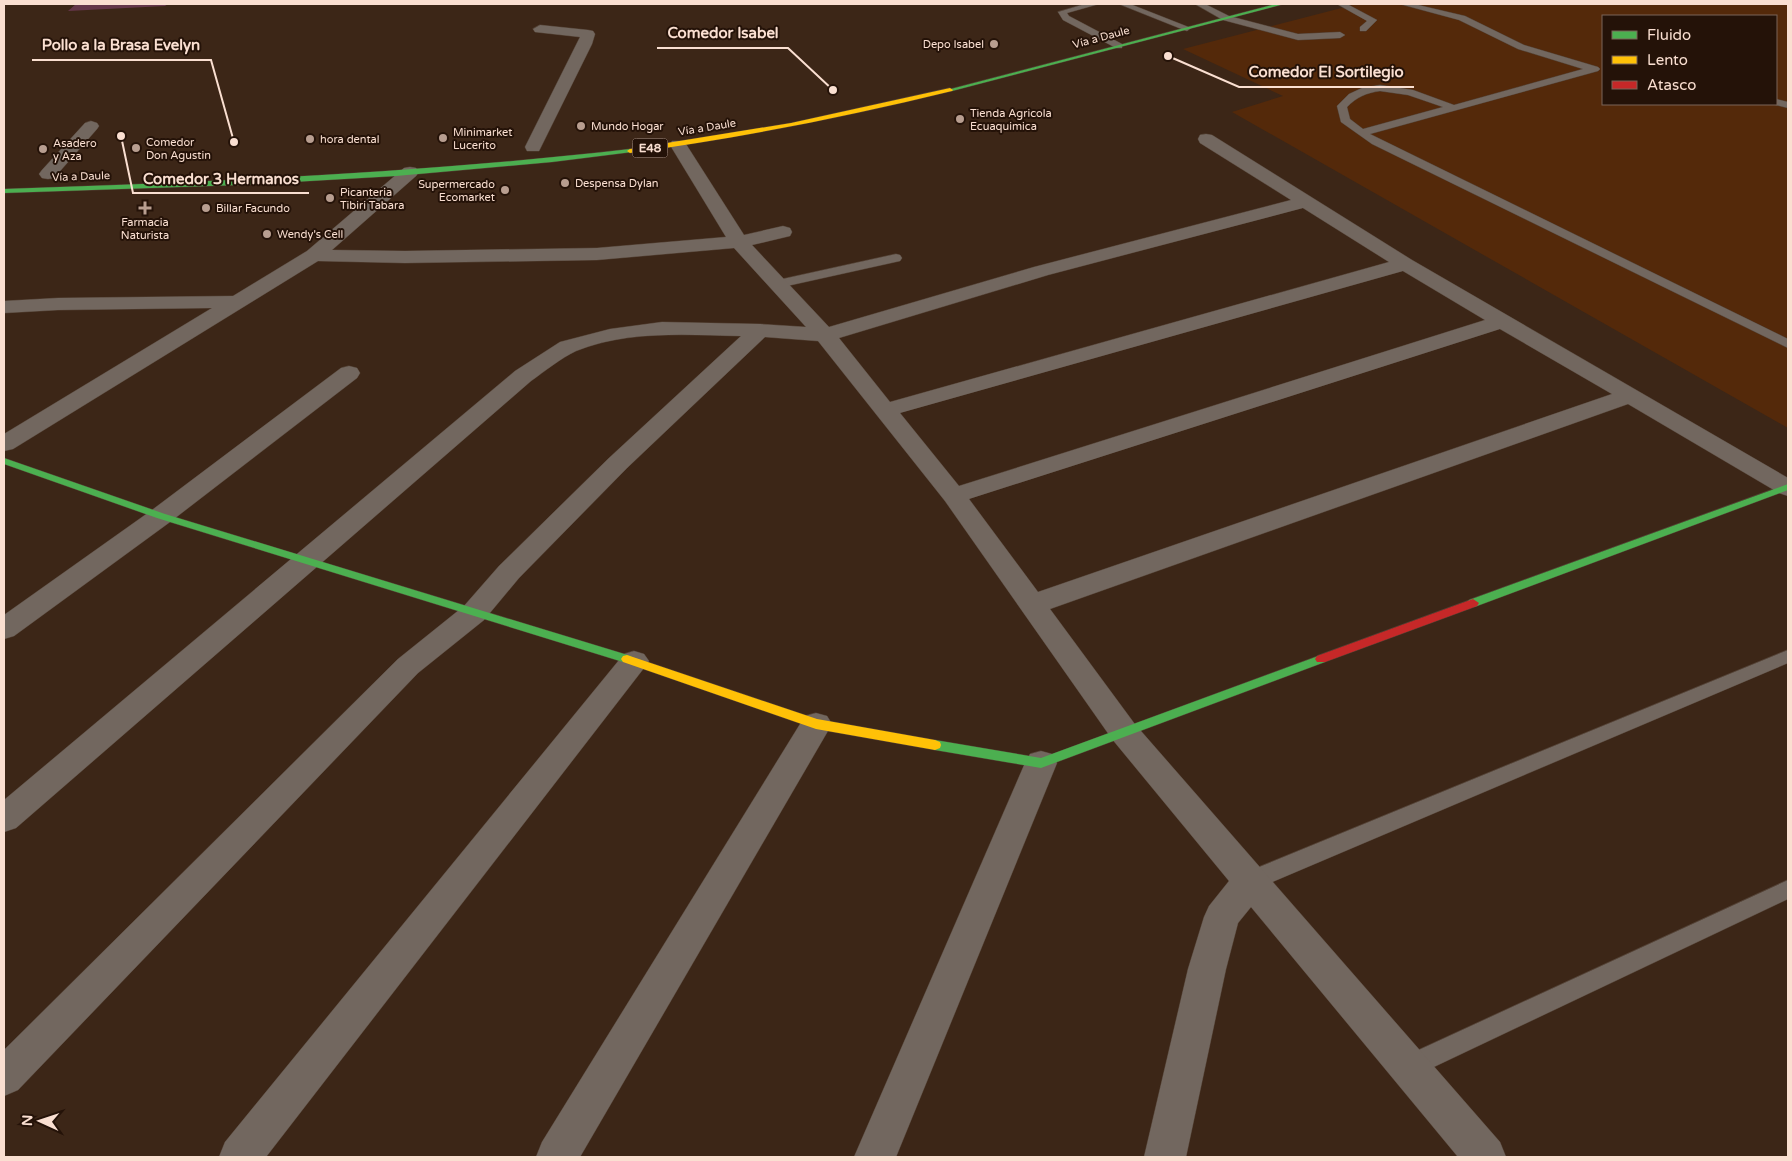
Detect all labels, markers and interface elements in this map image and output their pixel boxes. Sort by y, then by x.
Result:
legend [1602,15,1777,105]
callout: Comedor Isabel [657,18,788,48]
text: Comedor Isabel [667,24,779,42]
street label: Vía a Daule [1071,24,1131,51]
text: Fluido [1647,26,1691,44]
callout: Pollo a la Brasa Evelyn [32,30,211,60]
text: Pollo a la Brasa Evelyn [42,36,200,55]
place label: Depo Isabel [923,38,984,51]
marker: Depo Isabel [988,38,1000,50]
text: Lento [1647,51,1688,69]
callout: Comedor El Sortilegio [1239,57,1414,87]
text: Comedor El Sortilegio [1248,63,1404,82]
text: Atasco [1647,76,1696,94]
place label: Tienda Agricola Ecuaquimica [970,107,1052,133]
marker: Tienda Agricola Ecuaquimica [954,113,966,125]
street label: Vía a Daule [677,117,737,138]
marker: Mundo Hogar [575,120,587,132]
place label: Mundo Hogar [591,120,664,133]
place label: Minimarket Lucerito [453,126,513,152]
marker: Minimarket Lucerito [437,132,449,144]
marker: hora dental [304,133,316,145]
place label: hora dental [320,133,380,146]
place label: Comedor Don Agustin [146,136,211,162]
place label: Asadero y Aza [53,137,97,163]
road number: E48 [632,138,668,158]
marker: Comedor Don Agustin [130,142,142,154]
marker: Asadero y Aza [37,143,49,155]
callout: Comedor 3 Hermanos [133,163,309,193]
street label: Vía a Daule [52,169,110,184]
text: Comedor 3 Hermanos [143,170,299,188]
marker: Despensa Dylan [559,177,571,189]
place label: Despensa Dylan [575,177,659,190]
place label: Supermercado Ecomarket [418,178,495,204]
marker: Supermercado Ecomarket [499,184,511,196]
place label: Picanteria Tibiri Tabara [340,186,404,212]
marker: Picanteria Tibiri Tabara [324,192,336,204]
marker: Farmacia Naturista [139,202,151,214]
marker: Billar Facundo [200,202,212,214]
place label: Billar Facundo [216,202,290,215]
place label: Farmacia Naturista [121,216,169,242]
marker: Wendy's Cell [261,228,273,240]
place label: Wendy's Cell [277,228,343,241]
north arrow [15,1096,65,1146]
text: N [19,1114,36,1126]

